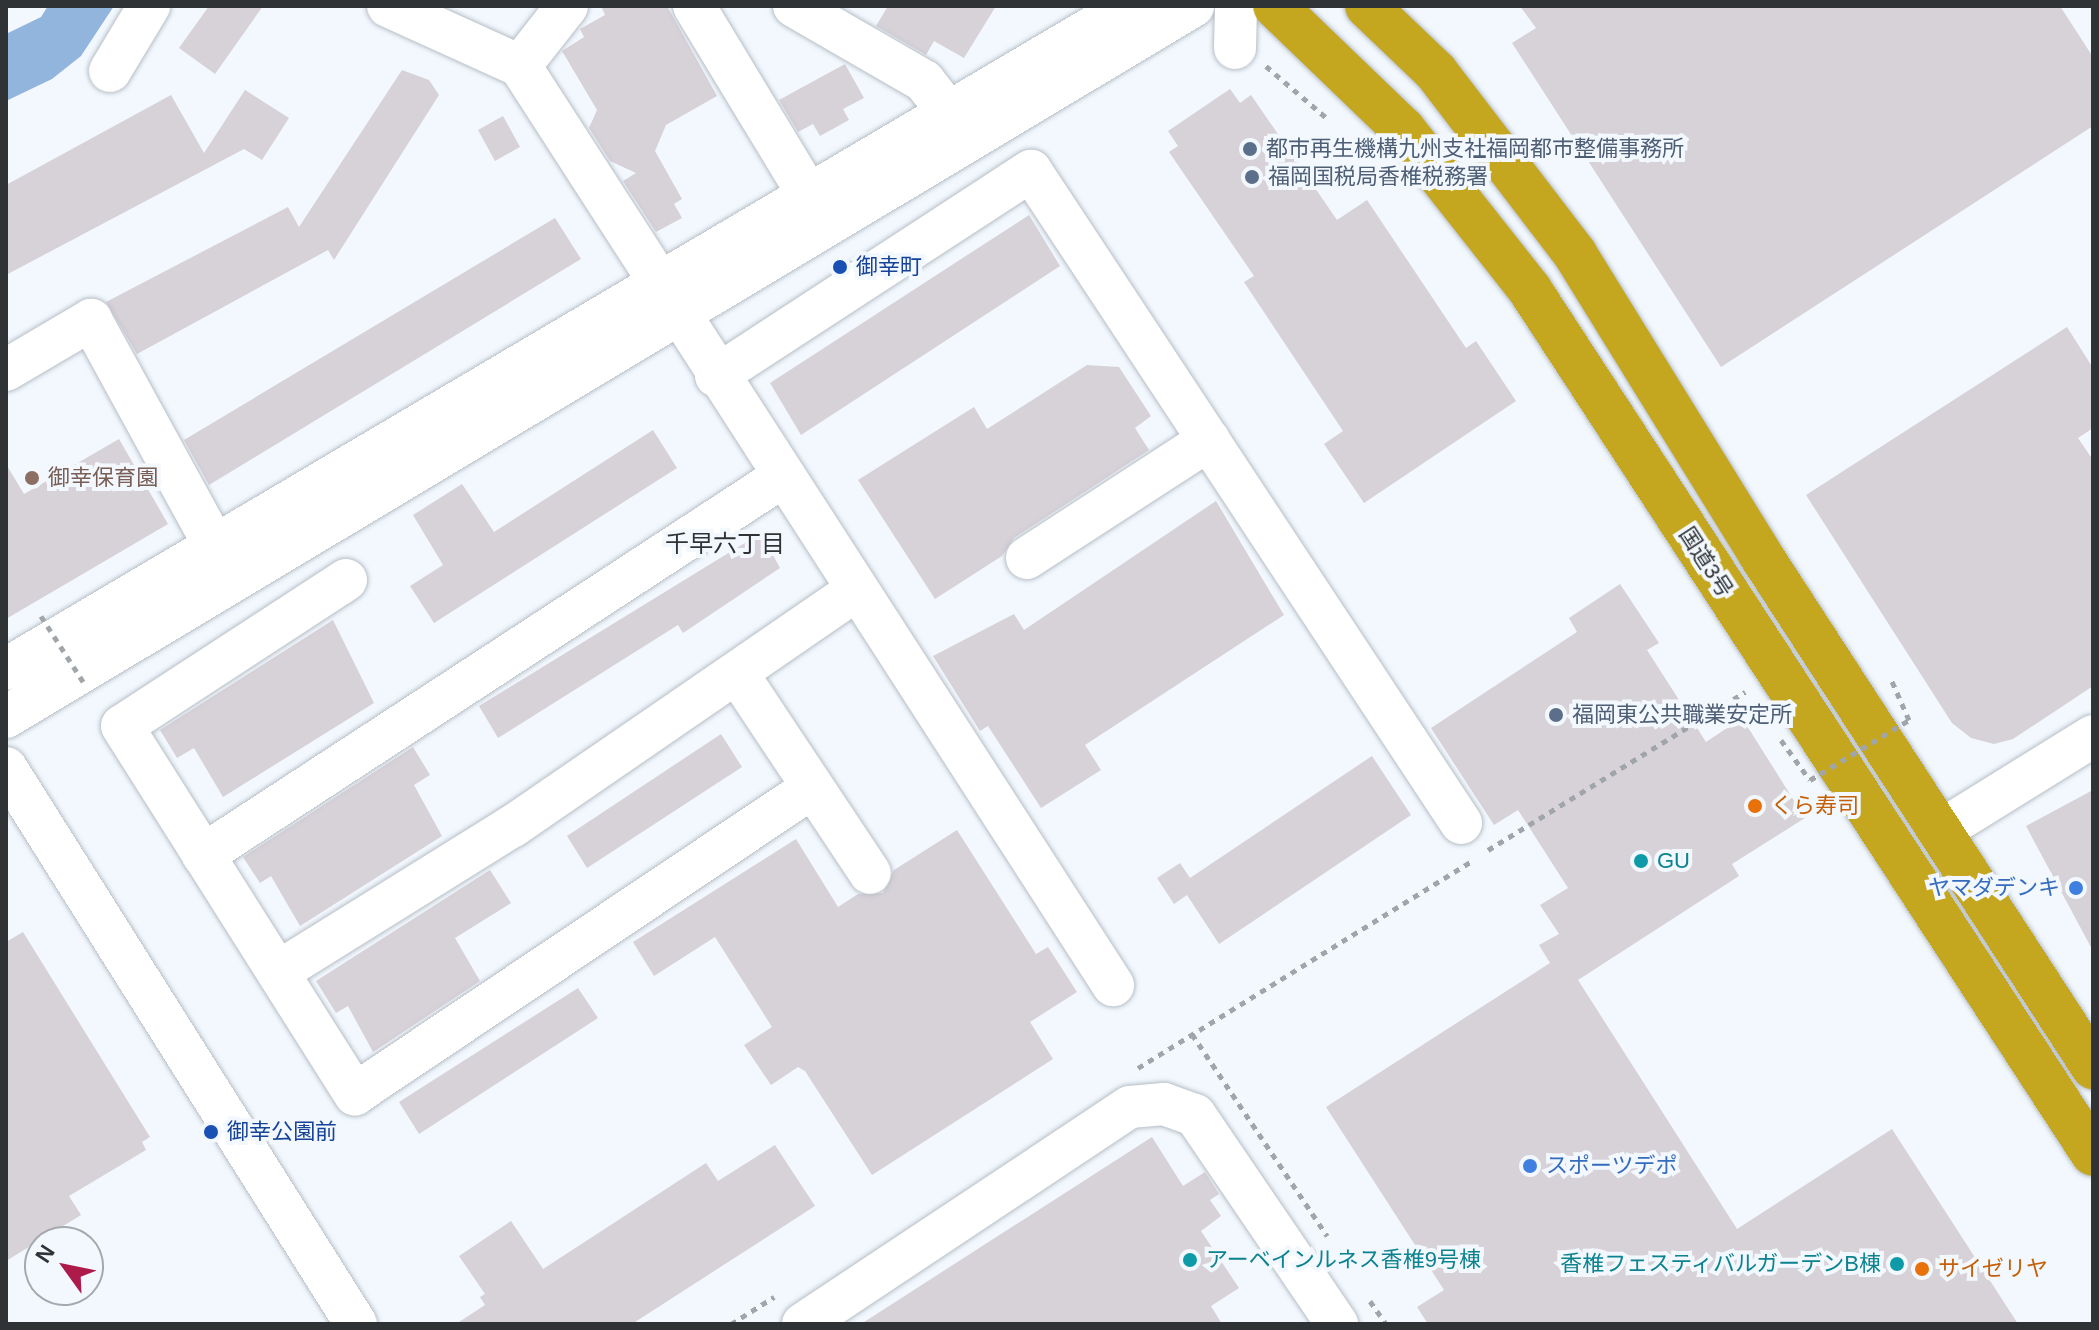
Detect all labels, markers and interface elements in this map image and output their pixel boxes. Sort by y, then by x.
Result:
place label: 都市再生機構九州支社福岡都市整備事務所 [1266,136,1684,162]
marker: 都市再生機構九州支社福岡都市整備事務所 [1241,140,1259,158]
place label: 福岡国税局香椎税務署 [1268,164,1488,190]
marker: 福岡国税局香椎税務署 [1243,168,1261,186]
place label: 御幸町 [856,254,922,280]
marker: 御幸町 [831,258,849,276]
place label: 御幸保育園 [48,465,158,491]
marker: 御幸保育園 [23,469,41,487]
street label: 国道3号 [1674,522,1738,602]
district label: 千早六丁目 [665,530,785,558]
place label: 福岡東公共職業安定所 [1572,702,1792,728]
marker: 福岡東公共職業安定所 [1547,706,1565,724]
place label: くら寿司 [1771,793,1859,819]
marker: くら寿司 [1746,797,1764,815]
place label: GU [1657,848,1690,874]
marker: GU [1632,852,1650,870]
place label: ヤマダデンキ [1928,875,2060,901]
marker: ヤマダデンキ [2067,879,2085,897]
place label: 御幸公園前 [227,1119,337,1145]
marker: 御幸公園前 [202,1123,220,1141]
place label: スポーツデポ [1546,1153,1678,1179]
marker: スポーツデポ [1521,1157,1539,1175]
north arrow [24,1226,104,1306]
text: N [30,1240,60,1267]
place label: アーベインルネス香椎9号棟 [1206,1247,1481,1273]
marker: アーベインルネス香椎9号棟 [1181,1251,1199,1269]
place label: 香椎フェスティバルガーデンB棟 [1558,1251,1881,1277]
marker: 香椎フェスティバルガーデンB棟 [1888,1255,1906,1273]
place label: サイゼリヤ [1938,1256,2048,1282]
marker: サイゼリヤ [1913,1260,1931,1278]

